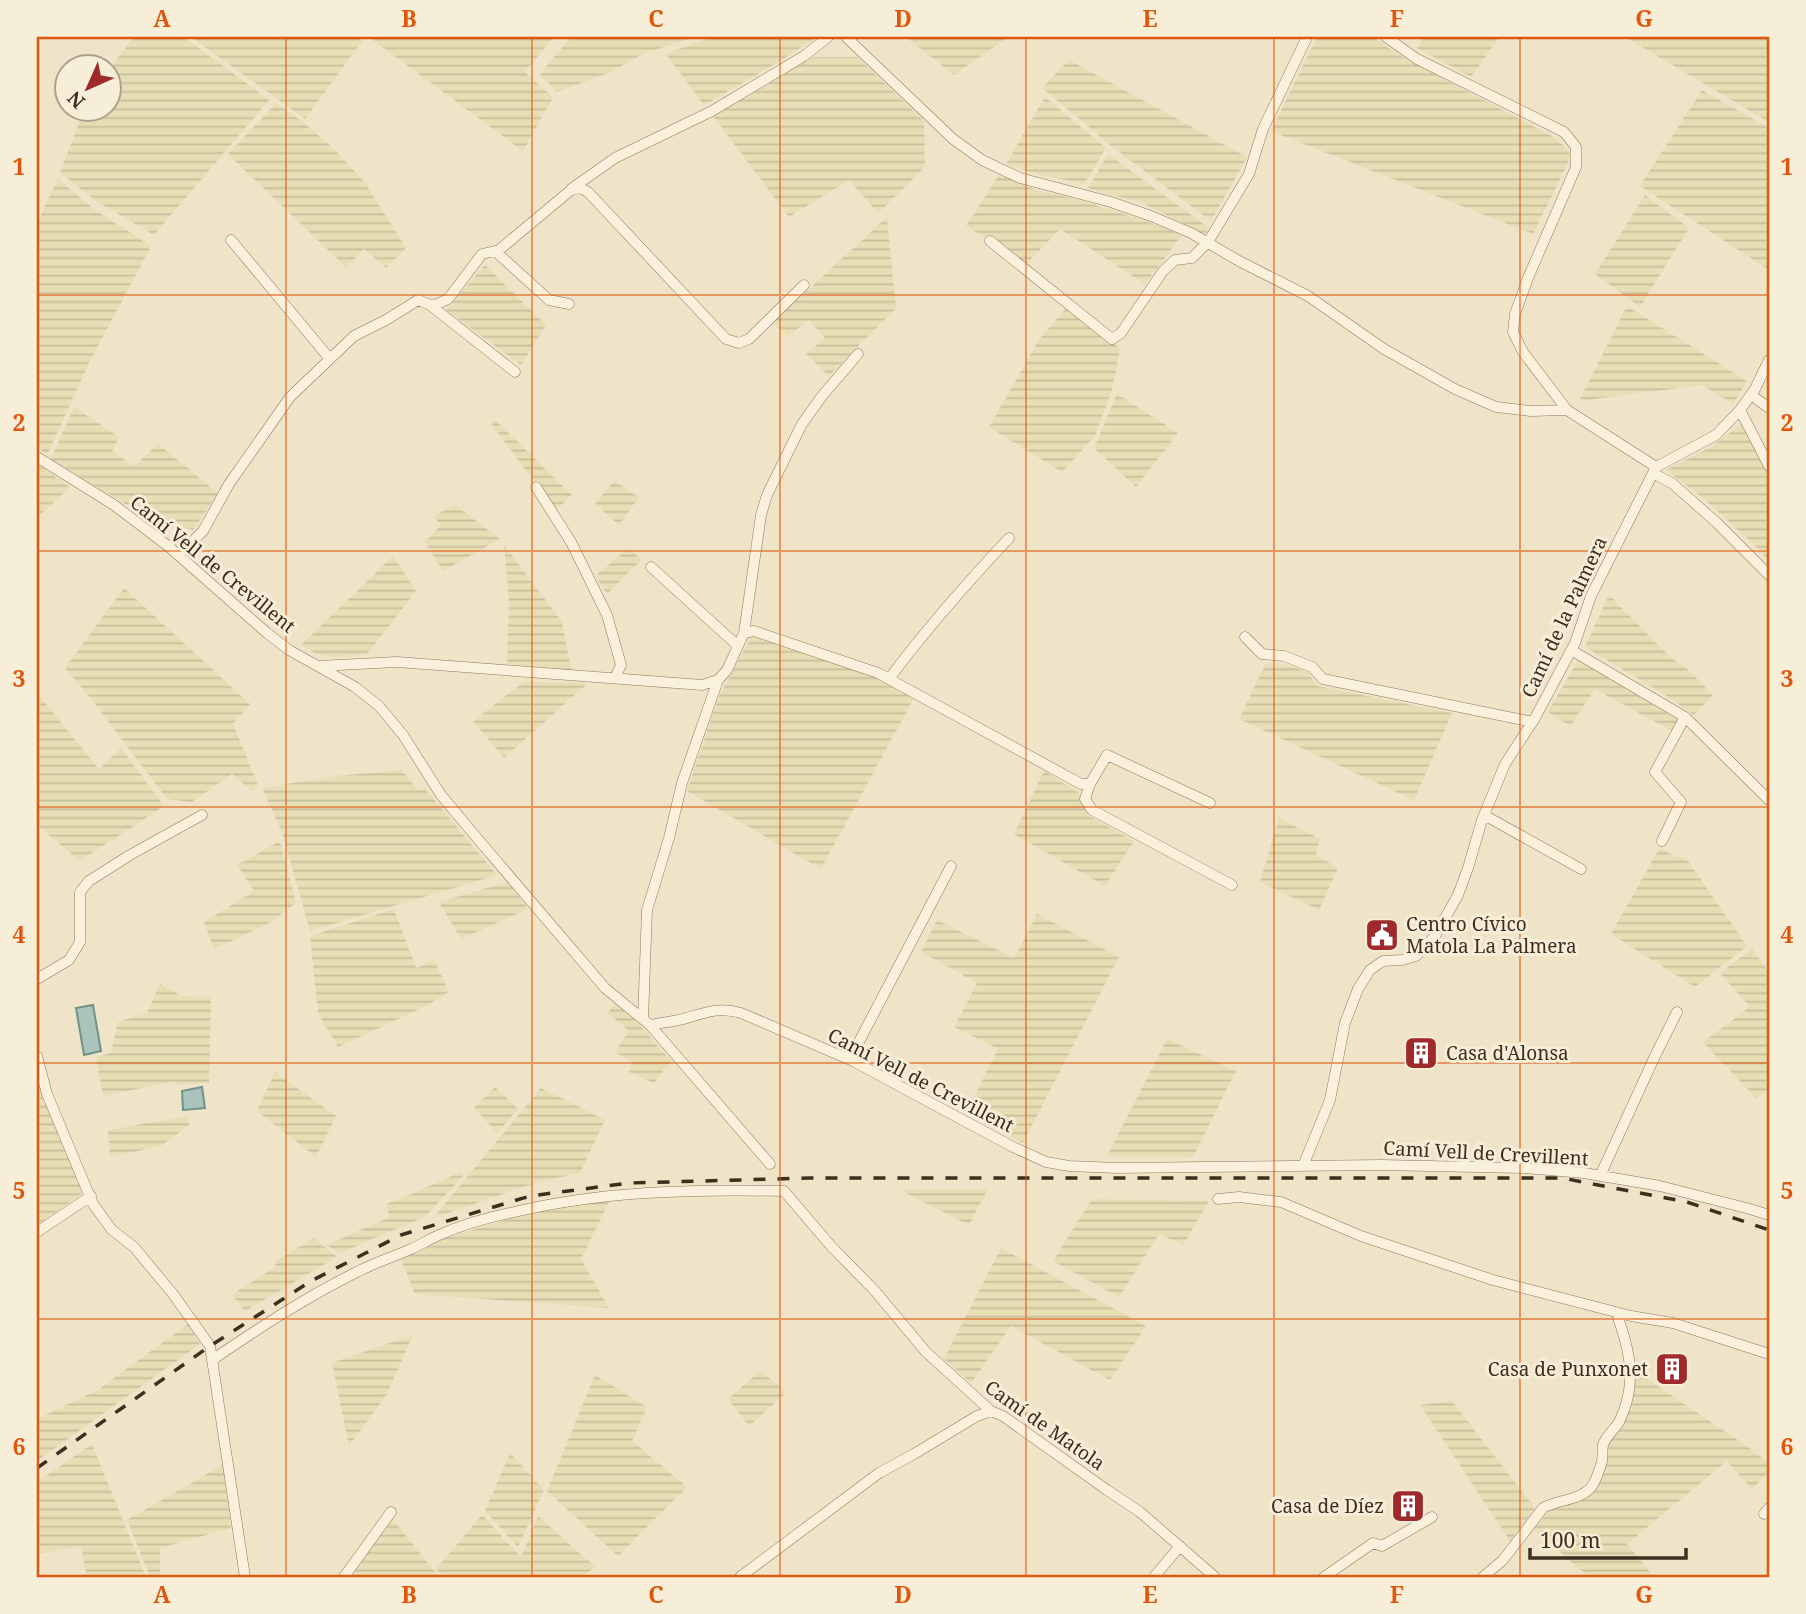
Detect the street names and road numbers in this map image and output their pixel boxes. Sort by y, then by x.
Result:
street label: Camí Vell de Crevillent [125,489,301,639]
street label: Camí de la Palmera [1515,532,1613,702]
street label: Camí Vell de Crevillent [824,1022,1019,1138]
street label: Camí Vell de Crevillent [1383,1135,1590,1171]
street label: Camí de Matola [980,1374,1110,1476]

